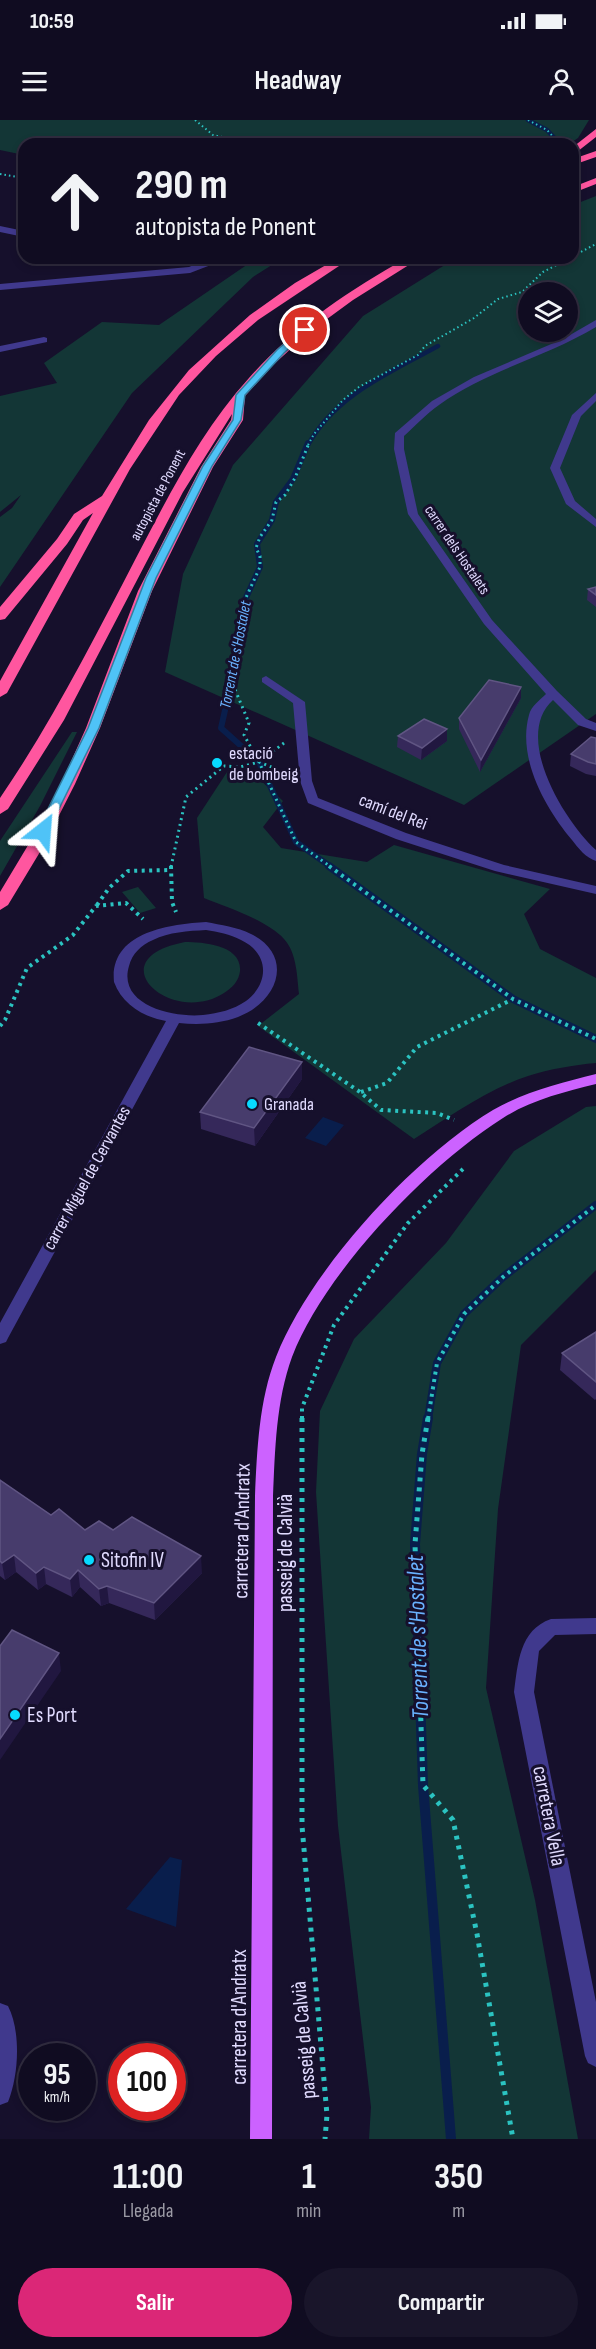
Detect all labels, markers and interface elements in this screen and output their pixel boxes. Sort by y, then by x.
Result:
text: 10:59 [30,8,74,35]
icon: menu [18,65,51,98]
text: Headway [255,65,341,97]
icon: person [545,65,578,98]
text: 290 m [135,160,228,211]
icon: ahead [36,162,114,240]
text: autopista de Ponent [135,211,316,243]
map controls [518,282,578,342]
button: layers [518,282,578,342]
pin [279,304,330,355]
icon: arrive [288,313,321,346]
street label: autopista de Ponent [126,446,190,544]
street label: carrer dels Hostalets [420,502,494,598]
water label: Torrent de s'Hostalet [216,598,256,711]
place label: estació de bombeig [229,743,298,785]
marker: estació de bombeig [210,756,224,770]
street label: camí del Rei [356,789,430,835]
position arrow [11,799,75,863]
place label: Granada [264,1094,314,1115]
marker: Granada [245,1097,259,1111]
street label: carrer Miguel de Cervantes [39,1103,135,1253]
street label: carretera d'Andratx [228,1463,256,1599]
street label: passeig de Calvià [273,1494,298,1612]
place label: Sitofin IV [101,1548,165,1573]
marker: Sitofin IV [82,1553,96,1567]
water label: Torrent de s'Hostalet [401,1554,435,1720]
place label: Es Port [27,1703,77,1728]
marker: Es Port [8,1708,22,1722]
street label: carretera Vella [527,1764,571,1868]
street label: carretera d'Andratx [227,1949,252,2085]
street label: passeig de Calvià [286,1980,322,2100]
speed limit sign: 100 [108,2043,186,2121]
text: 95 [43,2057,71,2093]
text: km/h [44,2088,70,2107]
text: 11:00 [113,2156,183,2199]
text: 1 [302,2156,316,2199]
text: 350 [434,2156,483,2199]
text: Llegada [123,2199,173,2223]
text: min [296,2199,321,2223]
text: m [452,2199,465,2223]
button: Salir [18,2268,292,2337]
button: Compartir [304,2268,578,2337]

